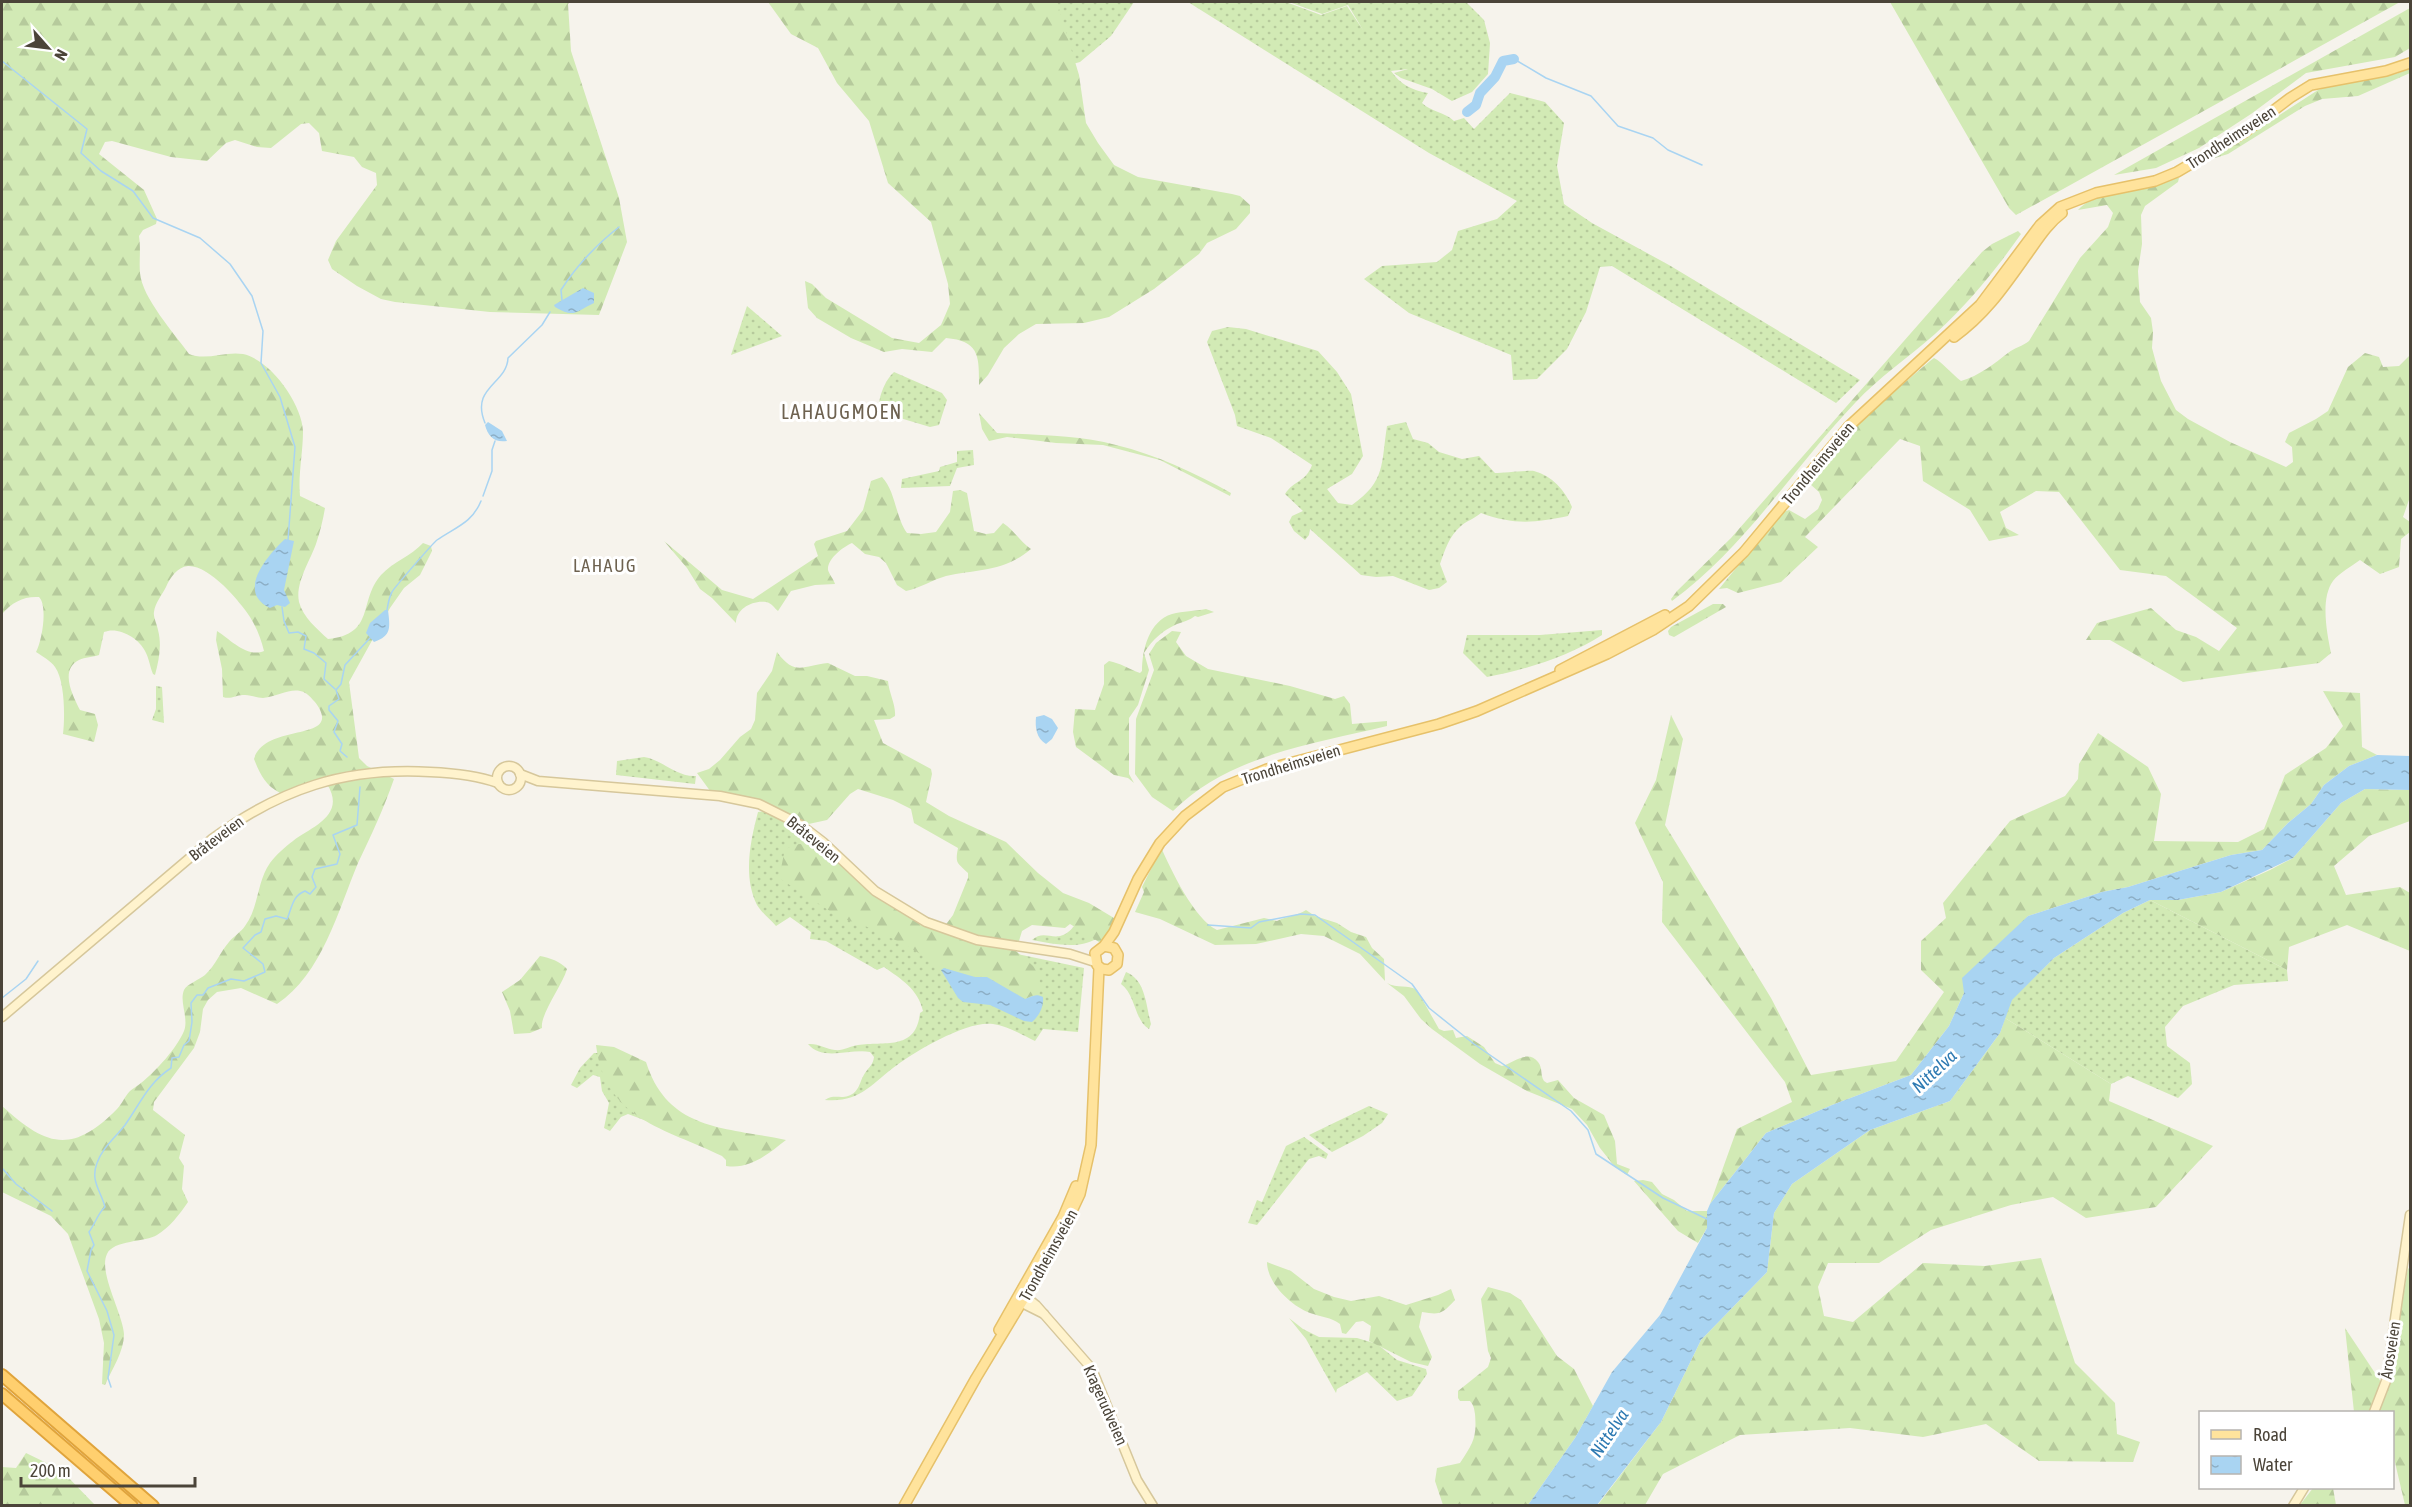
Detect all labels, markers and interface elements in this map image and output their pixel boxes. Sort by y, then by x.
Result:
north arrow [18,18,78,78]
text: N [51,47,71,63]
street label: Trondheimsveien [2183,102,2279,172]
district label: LAHAUGMOEN [781,400,903,423]
street label: Trondheimsveien [1778,418,1858,508]
district label: LAHAUG [573,555,637,576]
street label: Trondheimsveien [1240,740,1342,788]
street label: Bråteveien [185,812,247,864]
street label: Bråteveien [784,812,844,866]
water label: Nittelva [1907,1045,1961,1097]
street label: Trondheimsveien [1015,1206,1081,1304]
street label: Årosveien [2376,1320,2403,1380]
street label: Kragerudveien [1079,1362,1132,1448]
water label: Nittelva [1585,1405,1633,1461]
legend [2199,1411,2394,1489]
text: Road [2253,1424,2287,1445]
scale bar [21,1450,195,1488]
text: Water [2253,1454,2293,1475]
text: 200 m [30,1460,71,1481]

